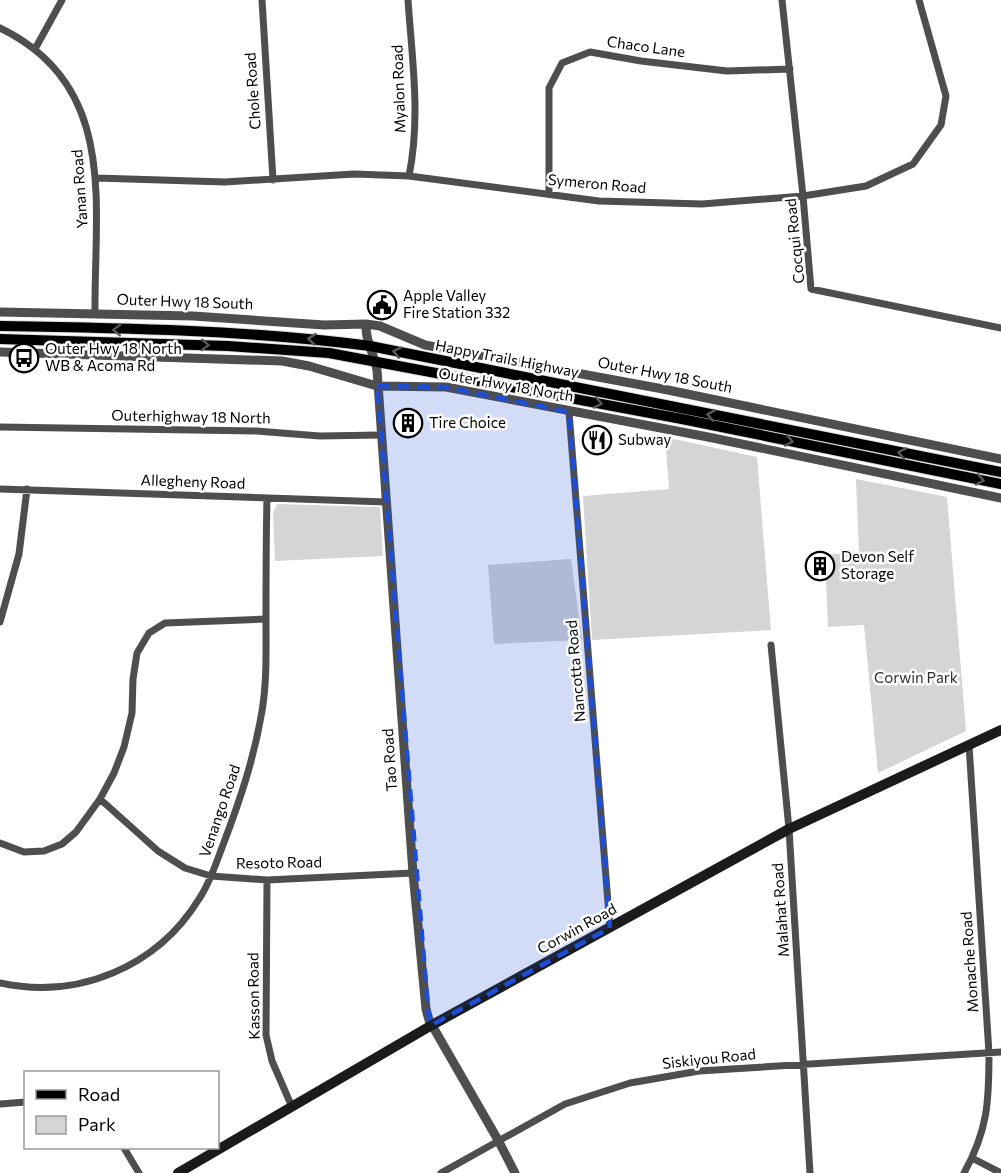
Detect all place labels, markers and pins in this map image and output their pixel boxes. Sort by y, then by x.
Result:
place label: Apple Valley Fire Station 332 [403,286,510,321]
public building icon: Apple Valley Fire Station 332 [366,289,398,321]
place label: Outer Hwy 18 North WB & Acoma Rd [45,339,182,374]
bus stop icon: Outer Hwy 18 North WB & Acoma Rd [8,342,40,374]
building icon: Tire Choice [392,407,424,439]
place label: Tire Choice [429,413,506,431]
restaurant icon: Subway [581,424,613,456]
place label: Subway [618,430,671,448]
place label: Devon Self Storage [841,547,914,582]
building icon: Devon Self Storage [804,550,836,582]

